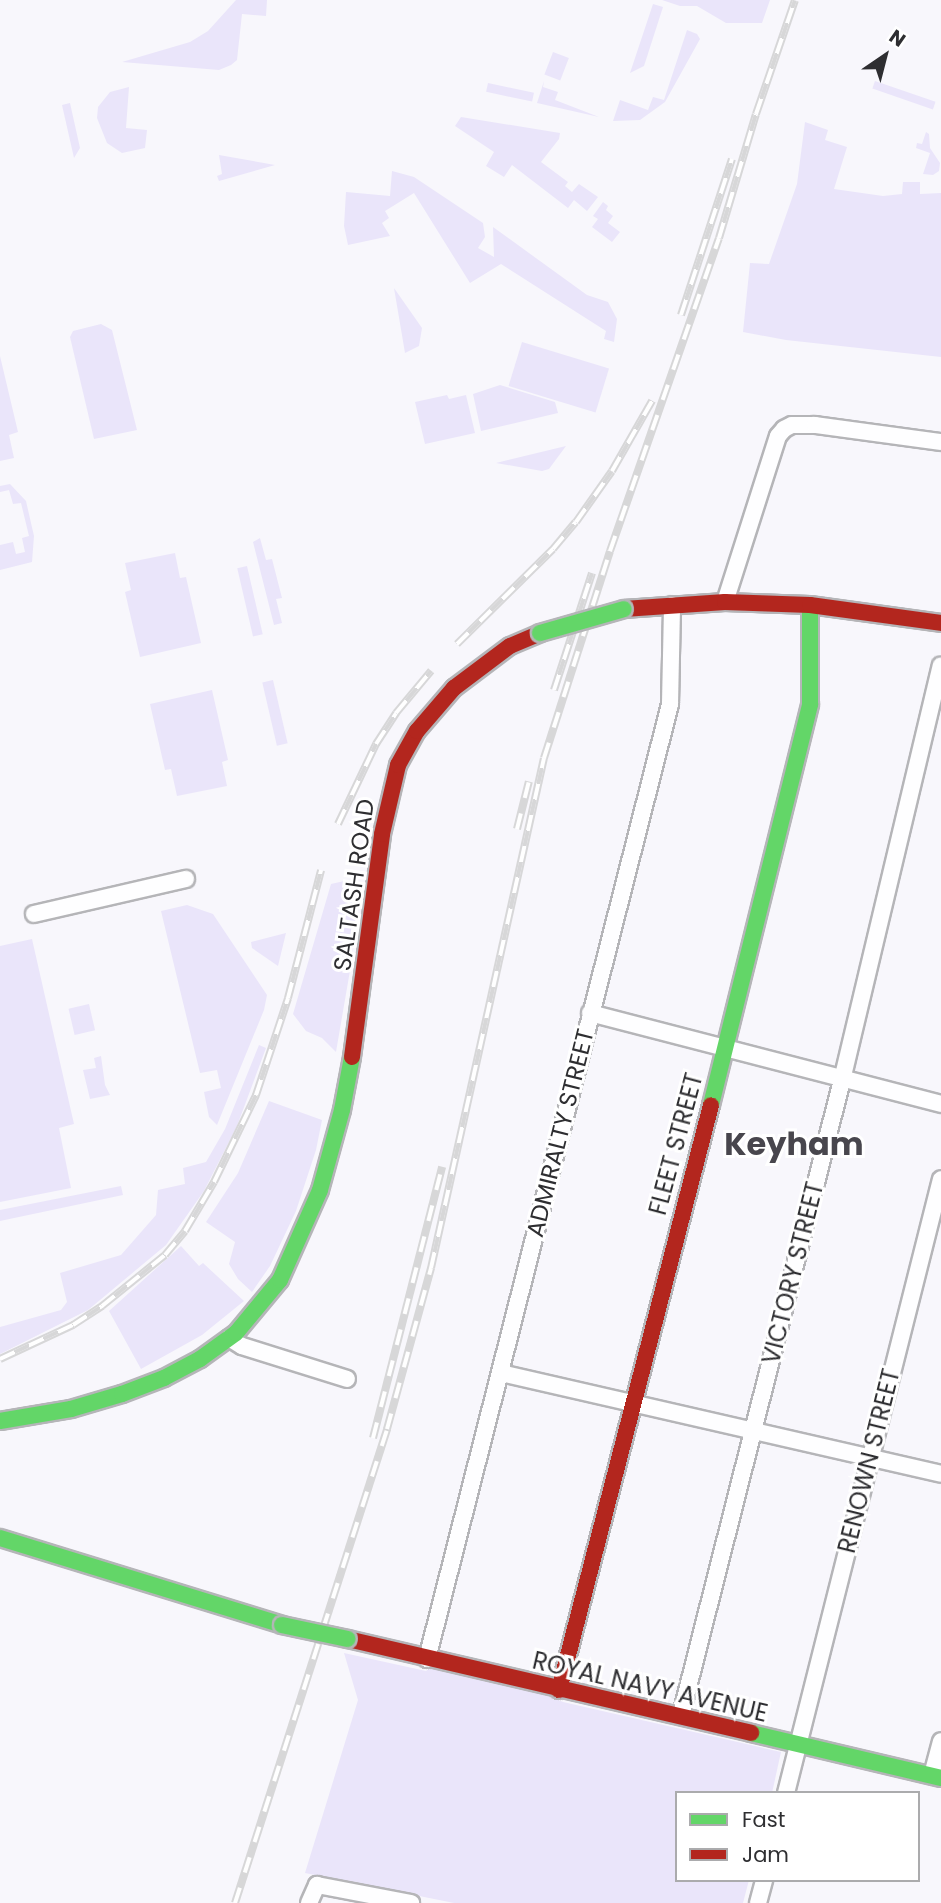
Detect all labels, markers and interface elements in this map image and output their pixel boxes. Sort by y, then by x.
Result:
north arrow [850,21,920,91]
text: N [884,23,911,54]
street label: SALTASH ROAD [328,797,380,973]
street label: ADMIRALTY STREET [520,1026,600,1240]
street label: FLEET STREET [643,1070,709,1218]
district label: Keyham [724,1125,864,1163]
street label: VICTORY STREET [756,1179,830,1367]
street label: RENOWN STREET [832,1366,906,1556]
street label: ROYAL NAVY AVENUE [530,1646,770,1728]
legend [675,1791,920,1882]
text: Fast [742,1805,785,1834]
text: Jam [742,1840,789,1869]

